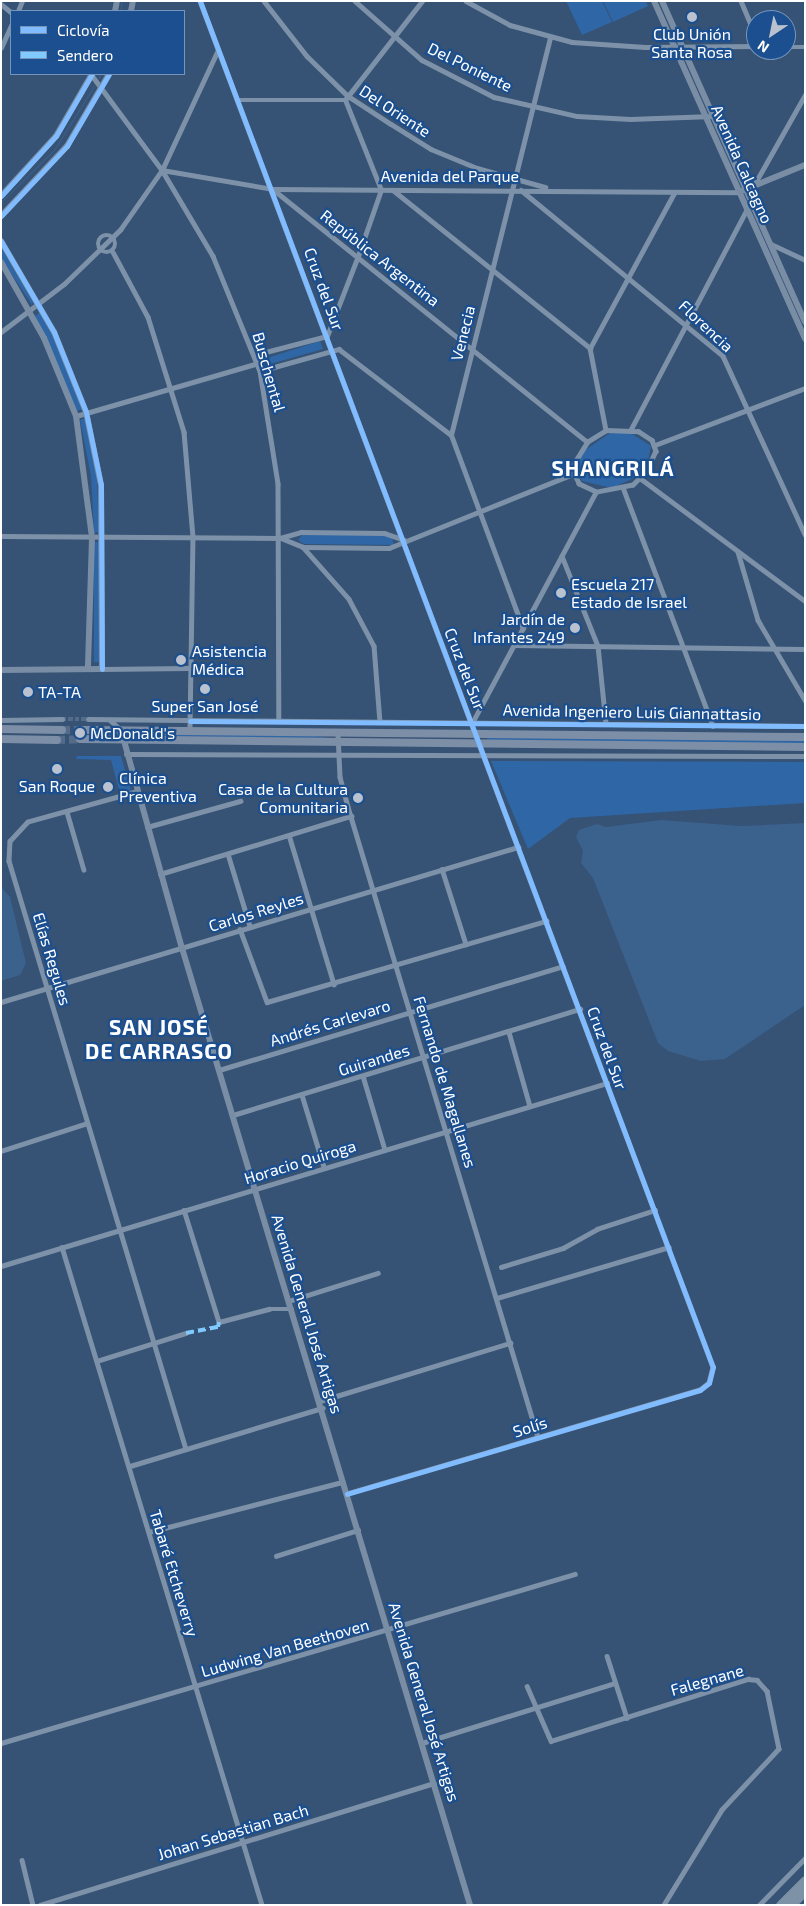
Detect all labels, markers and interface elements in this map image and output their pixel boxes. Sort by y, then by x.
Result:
legend [10,10,185,75]
north arrow [746,10,796,60]
marker: Club Unión Santa Rosa [686,11,698,23]
text: Ciclovía [57,21,109,39]
place label: Club Unión Santa Rosa [651,24,733,62]
text: N [754,37,772,57]
street label: Del Poniente [425,38,515,96]
text: Sendero [57,46,113,64]
street label: Del Oriente [356,81,434,141]
street label: Avenida Calcagno [707,102,777,226]
street label: Avenida del Parque [381,166,519,186]
street label: República Argentina [317,205,443,311]
street label: Cruz del Sur [300,245,348,333]
street label: Florencia [675,296,737,356]
street label: Venecia [447,303,479,363]
street label: Buschental [248,330,290,414]
district label: SHANGRILÁ [550,455,676,481]
place label: Escuela 217 Estado de Israel [571,574,687,612]
marker: Escuela 217 Estado de Israel [555,587,567,599]
place label: Jardín de Infantes 249 [473,609,565,647]
marker: Jardín de Infantes 249 [569,622,581,634]
street label: Cruz del Sur [440,625,490,713]
place label: Asistencia Médica [192,641,267,679]
marker: Asistencia Médica [174,653,188,667]
place label: TA-TA [38,682,81,702]
marker: Super San José [199,683,211,695]
marker: TA-TA [22,686,34,698]
place label: Super San José [151,696,259,716]
street label: Avenida Ingeniero Luis Giannattasio [503,700,761,724]
place label: McDonald's [90,723,175,743]
marker: McDonald's [74,727,86,739]
marker: San Roque [51,763,63,775]
place label: Clínica Preventiva [119,768,197,806]
place label: San Roque [19,776,95,796]
place label: Casa de la Cultura Comunitaria [218,779,348,817]
marker: Clínica Preventiva [101,780,115,794]
marker: Casa de la Cultura Comunitaria [352,792,364,804]
street label: Carlos Reyles [206,888,306,936]
street label: Elías Regules [29,910,75,1008]
street label: Fernando de Magallanes [410,994,480,1170]
street label: Andrés Carlevaro [267,996,393,1050]
street label: Cruz del Sur [583,1004,631,1092]
district label: SAN JOSÉ DE CARRASCO [84,1014,234,1064]
street label: Guirandes [336,1040,412,1080]
street label: Horacio Quiroga [242,1136,358,1188]
street label: Avenida General José Artigas [267,1212,347,1416]
street label: Solís [510,1413,550,1441]
street label: Tabaré Etcheverry [146,1507,202,1639]
street label: Avenida General José Artigas [384,1600,464,1804]
street label: Ludwing Van Beethoven [199,1615,371,1681]
street label: Falegnane [668,1660,746,1700]
street label: Johan Sebastian Bach [155,1800,311,1864]

